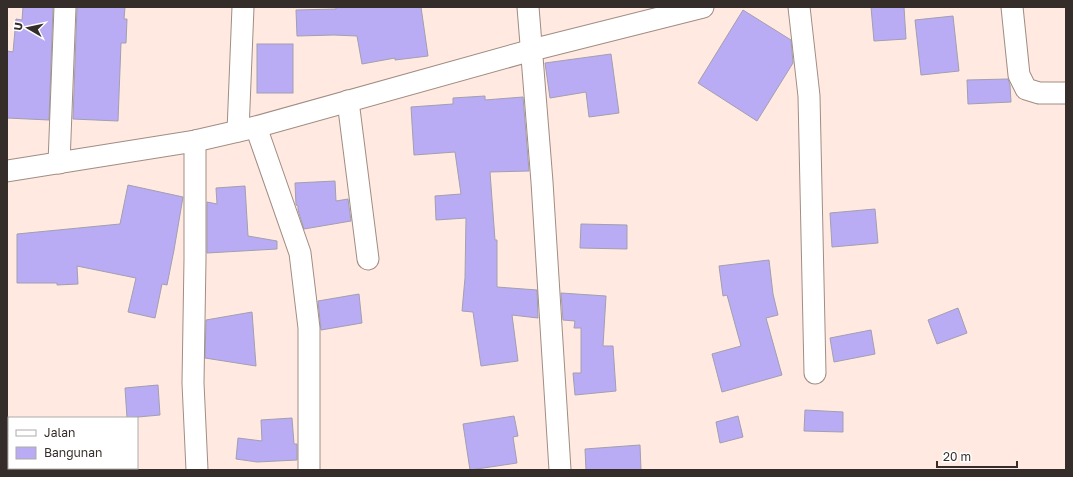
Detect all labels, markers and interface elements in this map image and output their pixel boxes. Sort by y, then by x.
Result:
north arrow [8,8,48,48]
text: U [11,21,25,31]
legend [8,417,138,469]
text: Jalan [44,425,75,440]
scale bar [937,443,1017,469]
text: Bangunan [44,445,102,460]
text: 20 m [943,449,971,464]

